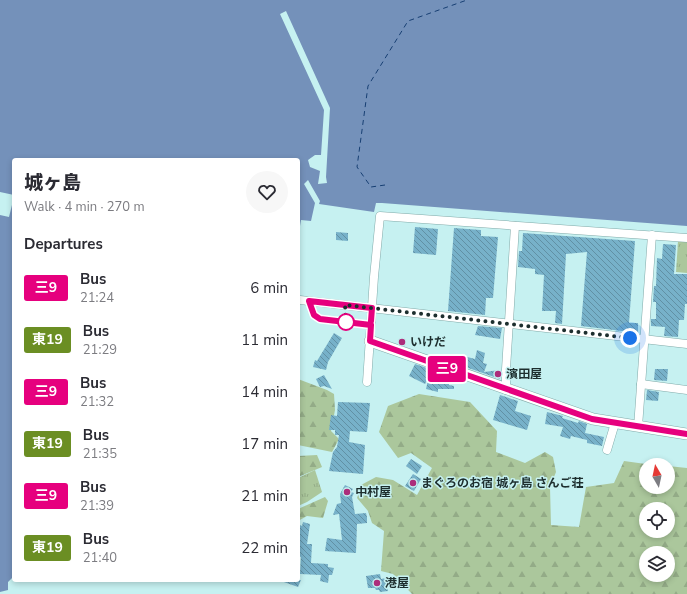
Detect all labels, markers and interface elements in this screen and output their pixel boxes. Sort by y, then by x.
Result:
text: 城ヶ島 [24,170,81,196]
button: heart [246,171,288,213]
text: Walk · 4 min · 270 m [24,198,145,216]
text: Departures [24,234,103,254]
text: Bus [80,269,106,289]
text: 三9 [35,278,57,297]
text: 6 min [250,278,288,298]
text: 21:24 [80,289,114,307]
unlabelled marker [337,313,355,331]
text: Bus [83,321,109,341]
your location [620,328,640,348]
text: 東19 [32,330,63,349]
text: 11 min [241,330,288,350]
place label: いけだ [410,334,446,350]
marker: いけだ [397,337,407,347]
text: 21:29 [83,341,117,359]
line badge: 三9 [429,356,465,382]
text: 三9 [436,359,458,378]
place label: 濱田屋 [506,366,542,382]
marker: 濱田屋 [493,369,503,379]
text: Bus [80,373,106,393]
text: 三9 [35,382,57,401]
text: 14 min [241,382,288,402]
text: 21:32 [80,393,114,411]
text: Bus [83,425,109,445]
text: 東19 [32,434,63,453]
text: 17 min [241,434,288,454]
text: 21:35 [83,445,117,463]
north arrow [639,458,675,494]
map controls [639,458,675,582]
place label: まぐろのお宿 城ヶ島 さんご荘 [421,475,583,491]
text: Bus [80,477,106,497]
marker: まぐろのお宿 城ヶ島 さんご荘 [408,478,418,488]
place label: 中村屋 [355,484,391,500]
text: 三9 [35,486,57,505]
text: 21 min [241,486,288,506]
marker: 中村屋 [342,487,352,497]
text: 21:39 [80,497,114,515]
button: locate [639,502,675,538]
text: Bus [83,529,109,549]
text: 東19 [32,538,63,557]
text: 22 min [241,538,288,558]
button: layers [639,546,675,582]
text: 21:40 [83,549,117,567]
place label: 港屋 [385,575,409,591]
marker: 港屋 [372,578,382,588]

